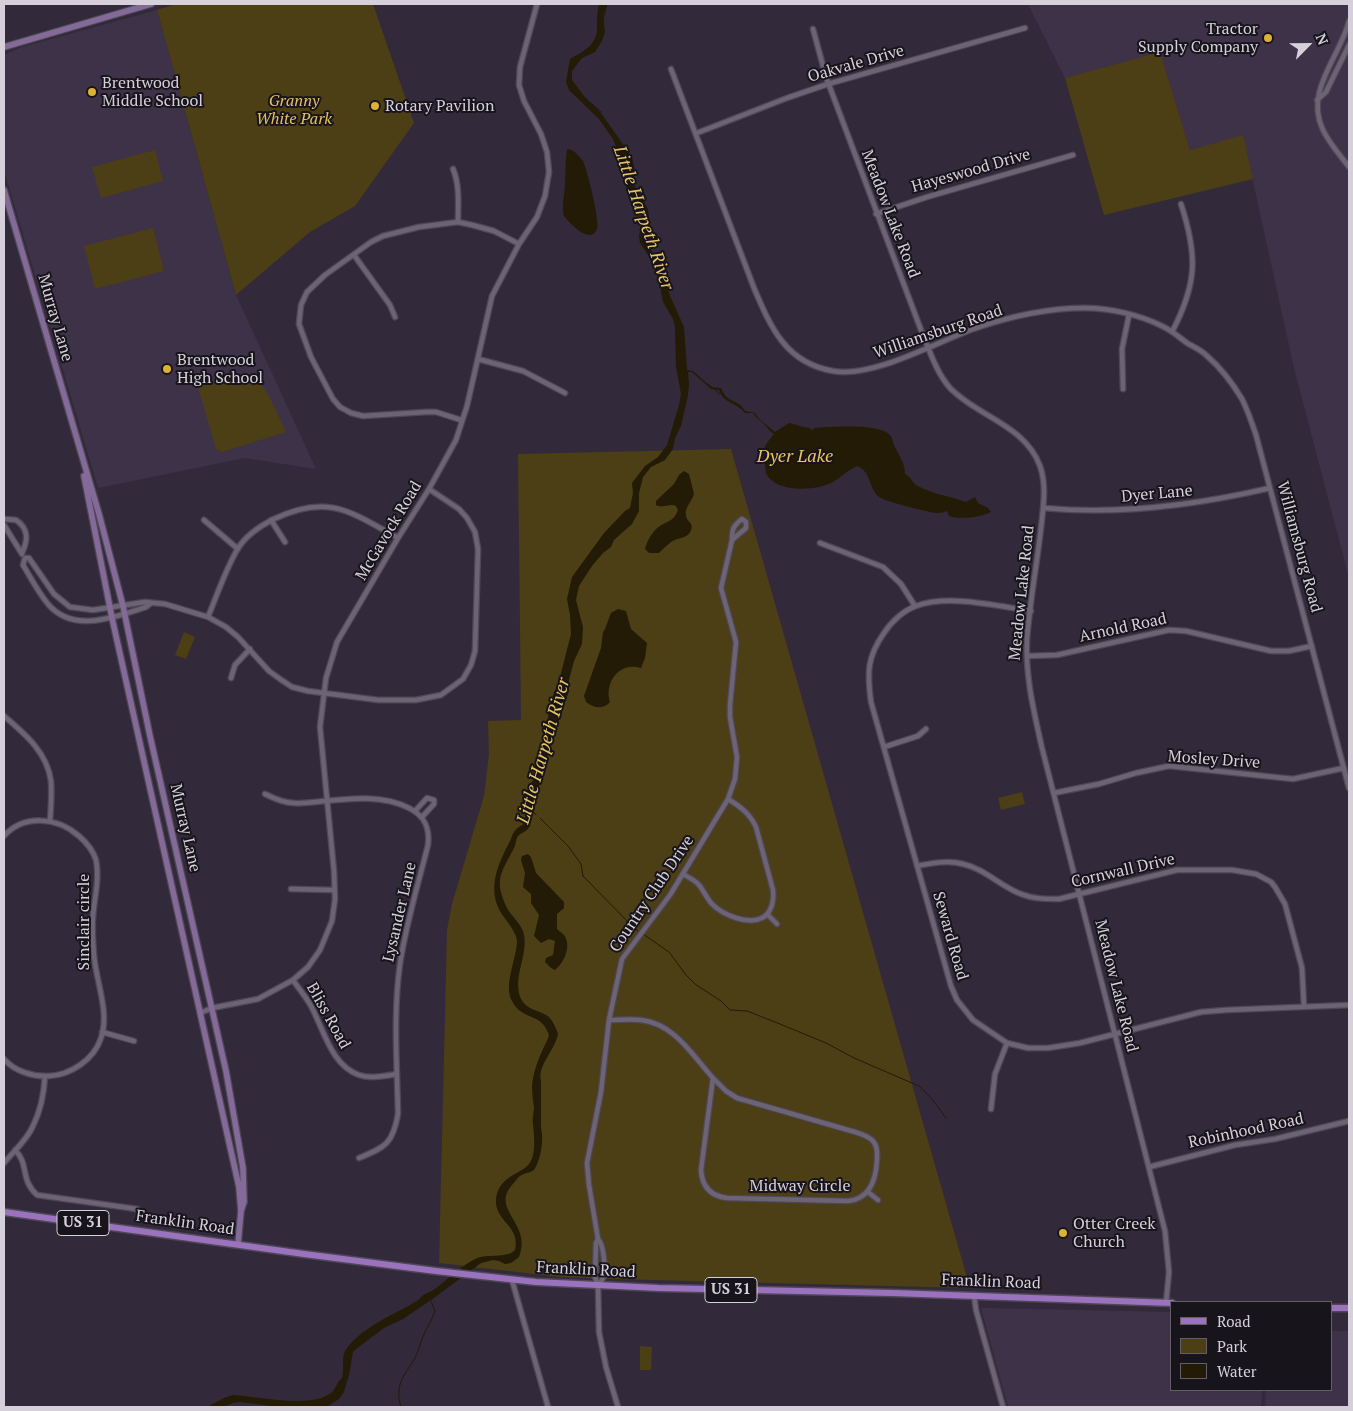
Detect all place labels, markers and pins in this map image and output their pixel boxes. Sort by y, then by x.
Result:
place label: Tractor Supply Company [1138,19,1258,57]
marker: Tractor Supply Company [1262,32,1274,44]
place label: Brentwood Middle School [102,73,203,111]
marker: Brentwood Middle School [86,86,98,98]
place label: Rotary Pavilion [385,96,494,116]
marker: Rotary Pavilion [369,100,381,112]
place label: Brentwood High School [177,350,263,388]
marker: Brentwood High School [161,363,173,375]
place label: Otter Creek Church [1073,1214,1156,1252]
marker: Otter Creek Church [1057,1227,1069,1239]

